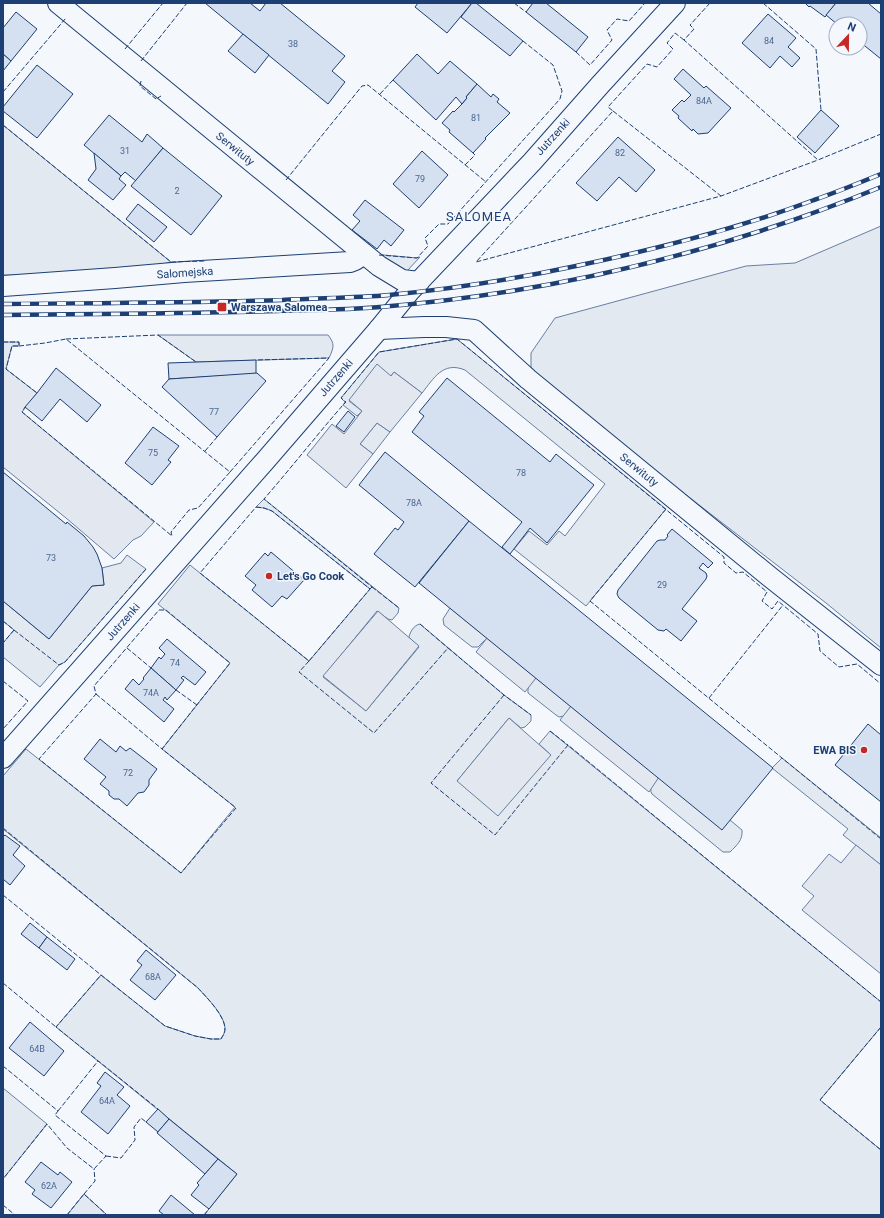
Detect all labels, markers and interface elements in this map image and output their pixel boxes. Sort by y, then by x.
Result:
north arrow [828,16,868,56]
text: N [846,20,858,35]
house number: 84 [764,36,774,46]
house number: 38 [288,39,298,49]
house number: 84A [696,96,712,106]
house number: 81 [471,113,481,123]
street label: Jutrzenki [533,116,573,158]
street label: Serwituty [213,130,257,169]
house number: 31 [120,146,130,156]
house number: 82 [615,148,625,158]
house number: 79 [415,174,425,184]
house number: 2 [174,186,180,196]
district label: SALOMEA [446,209,512,224]
street label: Salomejska [156,265,214,281]
marker: Warszawa Salomea [216,301,228,313]
place label: Warszawa Salomea [231,301,327,314]
street label: Jutrzenki [316,357,356,399]
house number: 77 [209,407,219,417]
house number: 75 [148,448,158,458]
street label: Serwituty [617,451,661,490]
house number: 78 [516,468,526,478]
house number: 78A [406,498,422,508]
house number: 73 [46,553,56,563]
place label: Let's Go Cook [277,570,344,583]
marker: Let's Go Cook [264,571,274,581]
house number: 29 [657,580,667,590]
street label: Jutrzenki [103,601,143,643]
house number: 74 [170,658,180,668]
house number: 74A [143,688,159,698]
place label: EWA BIS [813,744,856,757]
marker: EWA BIS [859,745,869,755]
house number: 72 [123,768,133,778]
house number: 68A [145,972,161,982]
house number: 64B [29,1044,45,1054]
house number: 64A [99,1096,115,1106]
house number: 62A [41,1181,57,1191]

